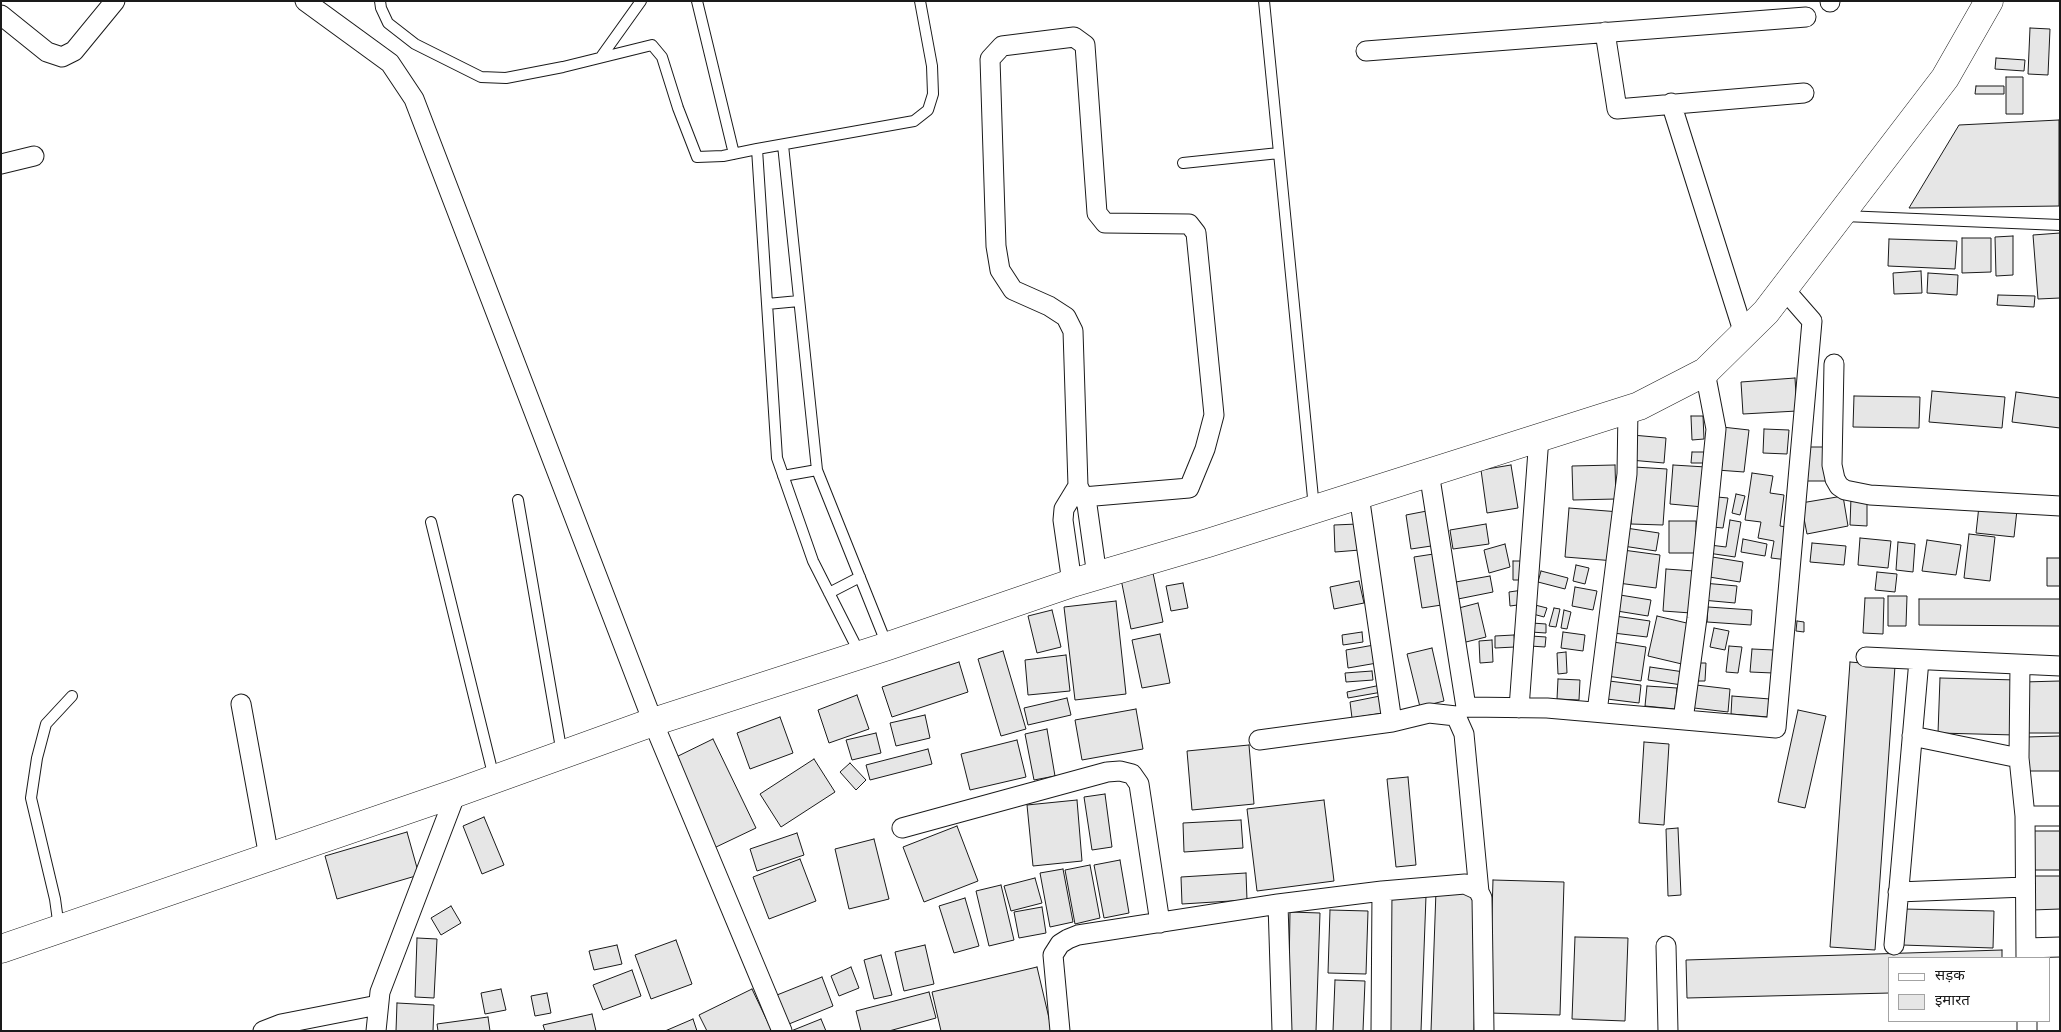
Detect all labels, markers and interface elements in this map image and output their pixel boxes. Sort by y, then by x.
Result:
legend [1888,957,2051,1022]
text: सड़क [1935,968,1965,983]
text: इमारत [1935,993,1970,1008]

